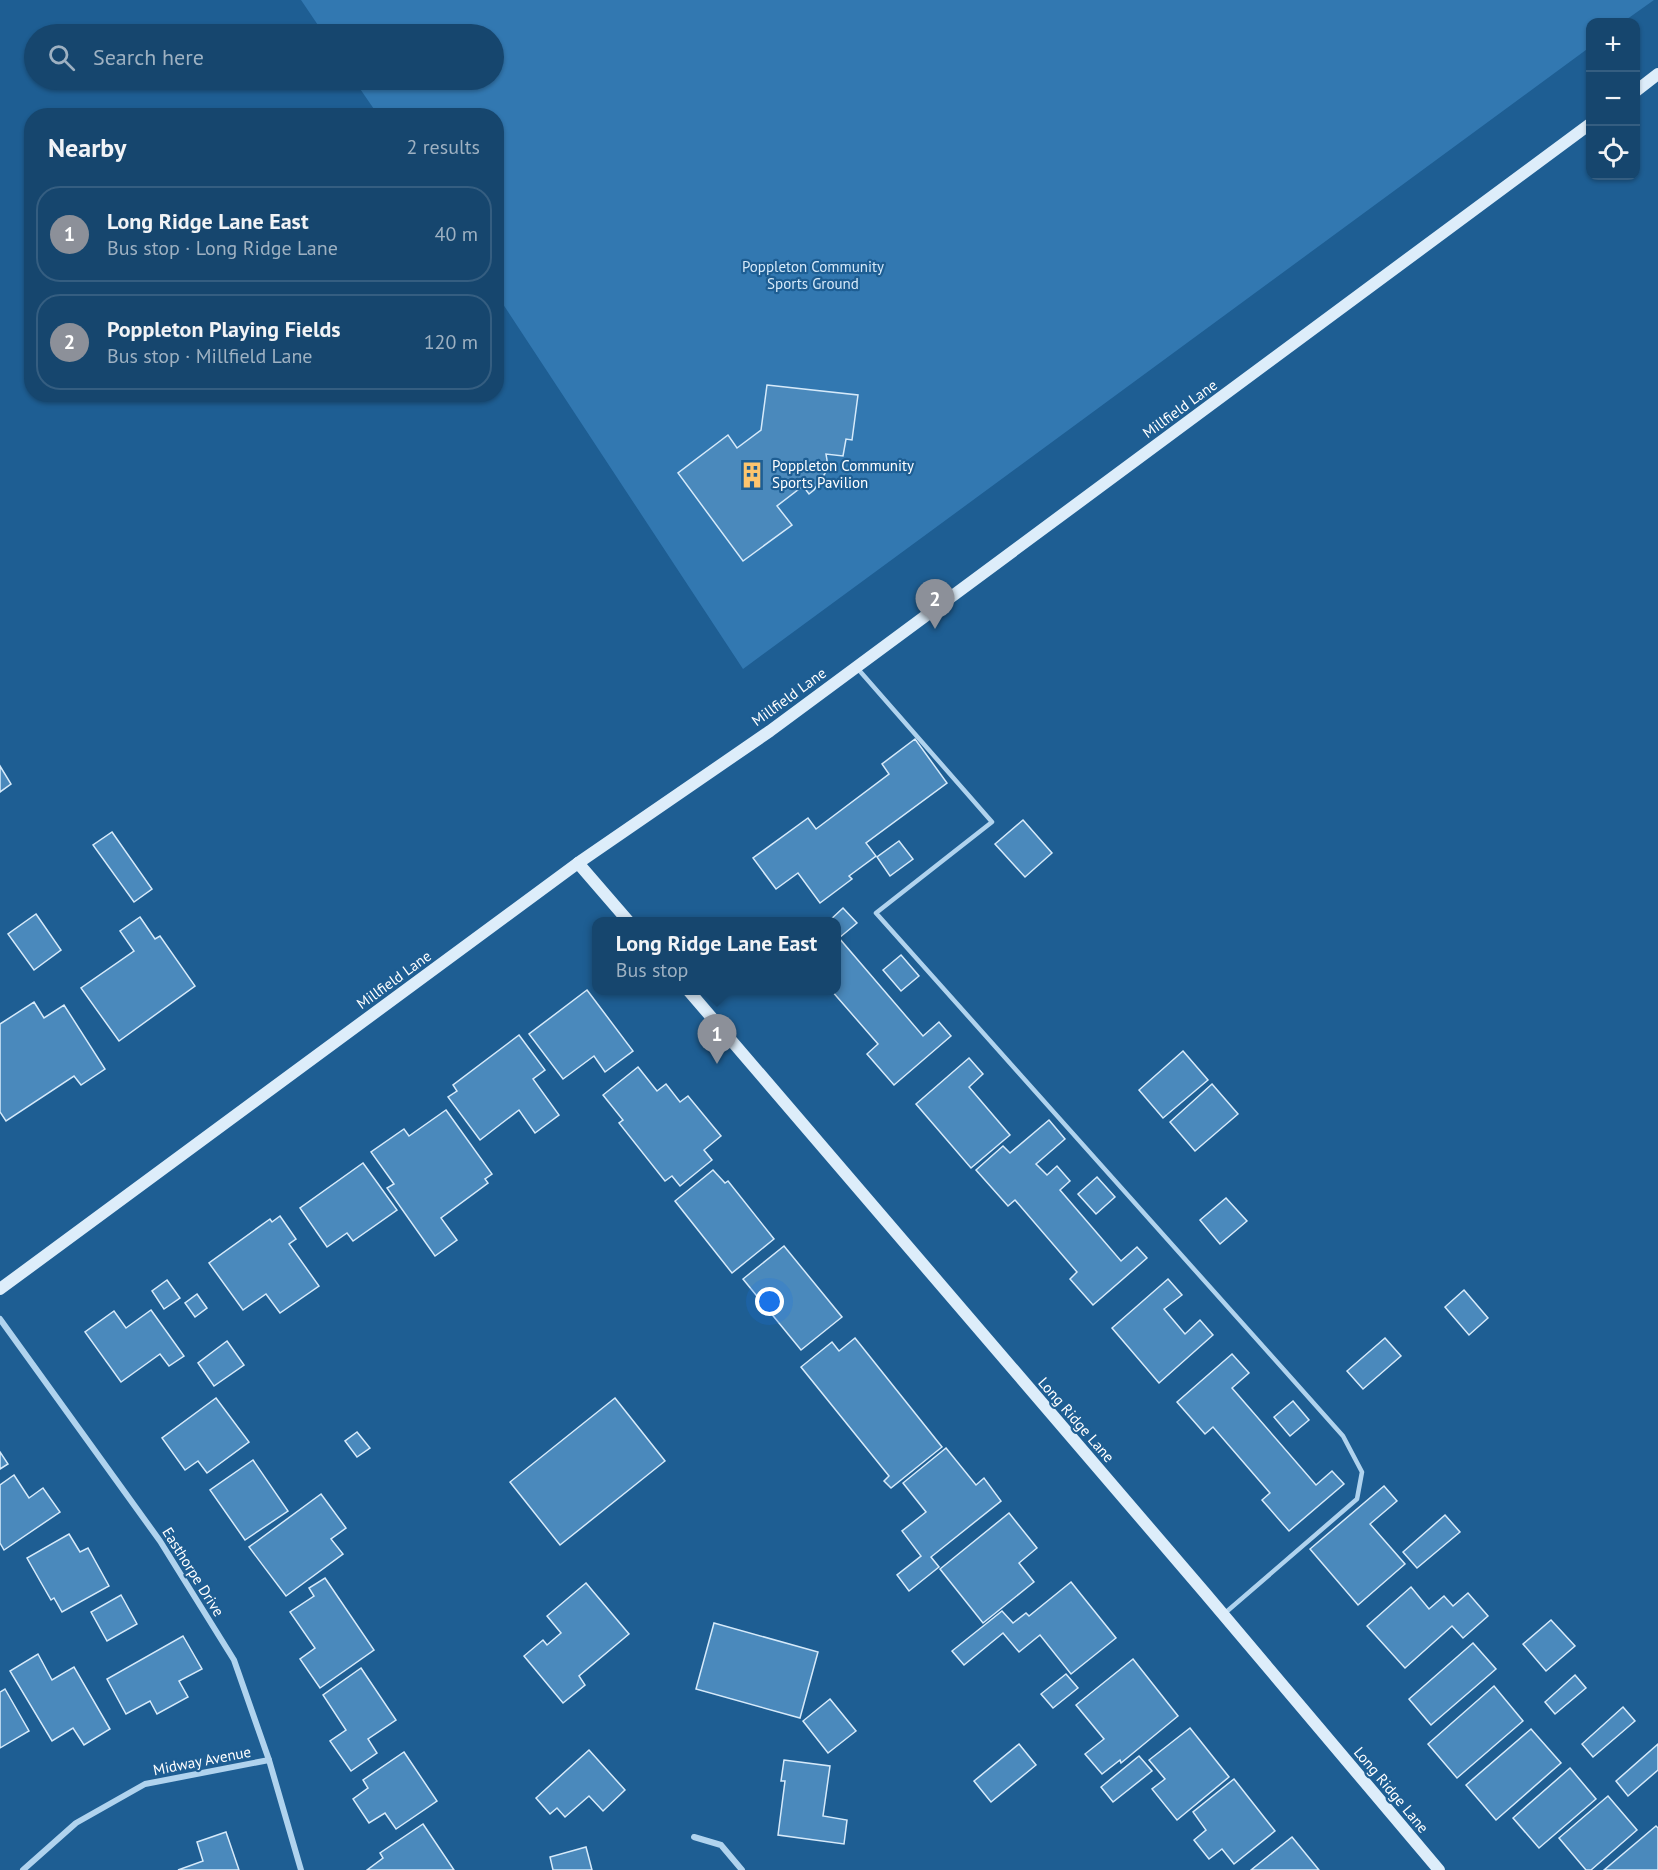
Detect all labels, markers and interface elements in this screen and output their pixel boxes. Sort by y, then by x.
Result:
map controls [1586,18,1640,180]
button: + [1586,18,1640,72]
search box [24,24,504,90]
icon: search [45,41,78,74]
text: Search here [93,43,204,71]
button: − [1586,72,1640,126]
button: locate [1586,126,1640,180]
text: Nearby [48,131,126,164]
text: 2 results [407,134,480,160]
text: Long Ridge Lane East [107,207,309,235]
text: 1 [64,221,75,247]
text: 40 m [435,221,478,247]
text: Bus stop · Long Ridge Lane [107,235,338,261]
park label: Poppleton Community Sports Ground [742,257,884,293]
text: Poppleton Playing Fields [107,315,341,343]
text: 2 [64,329,75,355]
text: 120 m [424,329,478,355]
text: Bus stop · Millfield Lane [107,343,312,369]
street label: Millfield Lane [1139,375,1221,442]
place label: Poppleton Community Sports Pavilion [772,456,914,492]
building icon: Poppleton Community Sports Pavilion [737,460,767,490]
pin: 2 [916,580,954,629]
street label: Millfield Lane [748,663,830,730]
popup [592,917,841,995]
text: Long Ridge Lane East [616,929,817,957]
street label: Millfield Lane [353,946,435,1013]
text: Bus stop [616,957,688,983]
pin: 1 [698,1014,736,1064]
your location [755,1287,784,1316]
street label: Long Ridge Lane [1034,1373,1119,1466]
street label: Easthorpe Drive [158,1524,228,1620]
street label: Midway Avenue [151,1742,252,1779]
street label: Long Ridge Lane [1350,1743,1433,1837]

